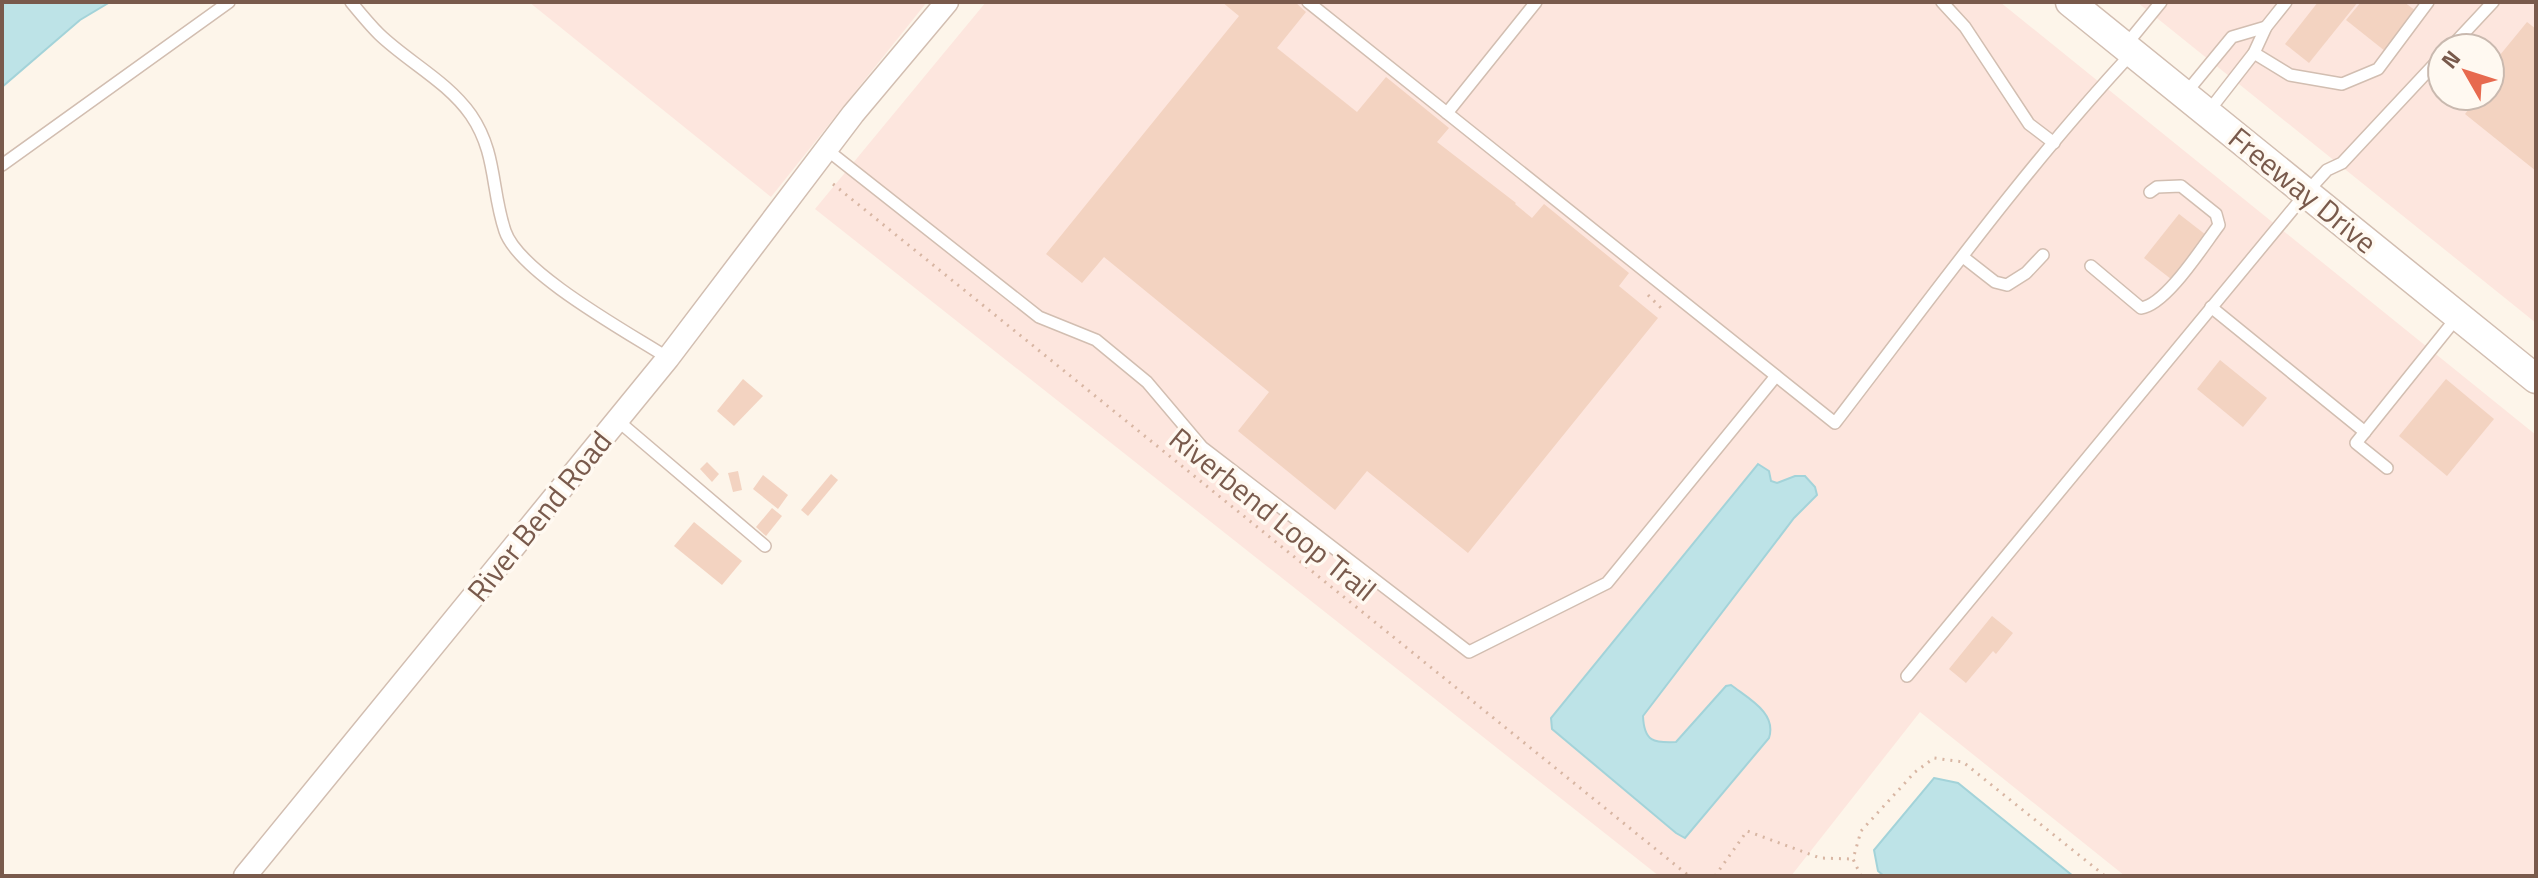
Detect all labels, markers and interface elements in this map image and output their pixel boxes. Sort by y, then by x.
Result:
north arrow [2426,32,2506,112]
text: N [2432,43,2468,76]
street label: Freeway Drive [2219,116,2387,264]
street label: Riverbend Loop Trail [1160,416,1386,612]
street label: River Bend Road [456,421,622,611]

